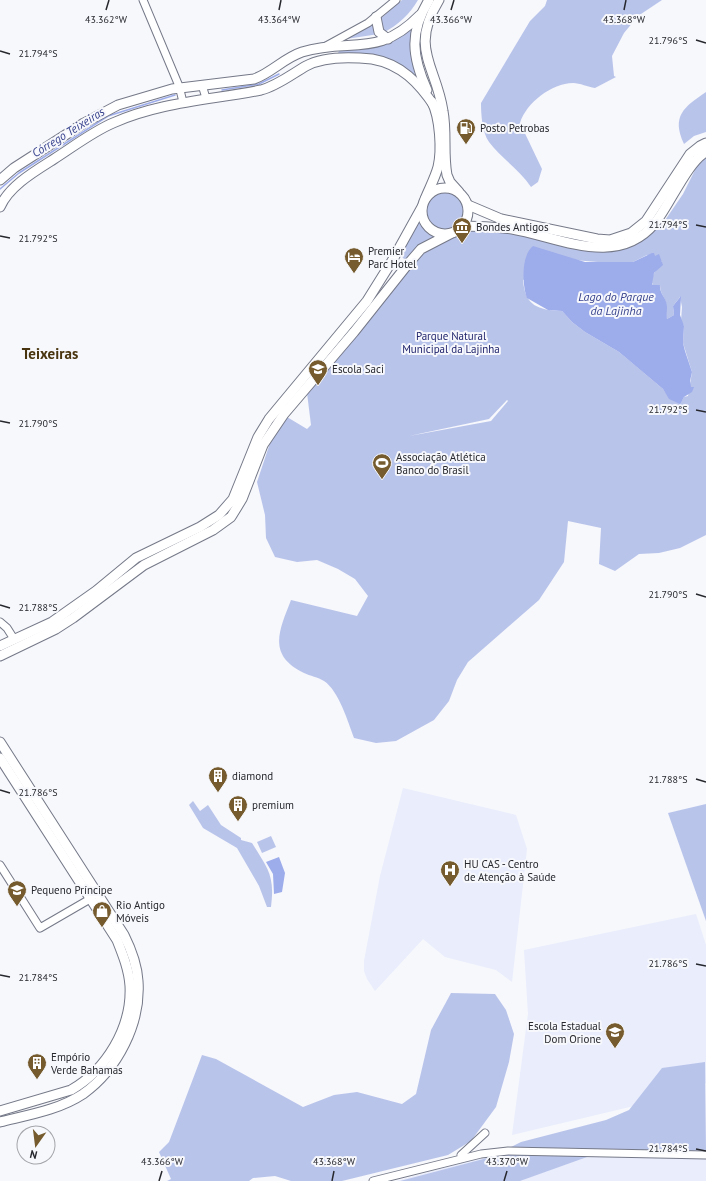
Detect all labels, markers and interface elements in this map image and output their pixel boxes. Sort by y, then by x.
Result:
text: 43.362°W [85,13,128,26]
text: 43.364°W [258,13,301,26]
text: 43.366°W [430,13,473,26]
text: 43.368°W [603,13,646,26]
text: 21.796°S [649,34,687,47]
text: 21.794°S [19,47,57,60]
water label: Córrego Teixeiras [29,104,107,160]
fuel station icon: Posto Petrobas [455,117,477,145]
place label: Posto Petrobas [480,121,550,135]
museum icon: Bondes Antigos [451,216,473,244]
text: 21.794°S [649,218,687,231]
place label: Bondes Antigos [476,220,549,234]
text: 21.792°S [19,232,57,245]
place label: Premier Parc Hotel [368,244,417,271]
hotel icon: Premier Parc Hotel [343,246,365,274]
water label: Lago do Parque da Lajinha [578,289,654,318]
park label: Parque Natural Municipal da Lajinha [402,329,500,356]
district label: Teixeiras [22,344,78,363]
school or university icon: Escola Saci [307,358,329,386]
place label: Escola Saci [332,362,384,376]
text: 21.792°S [649,403,687,416]
text: 21.790°S [19,417,57,430]
place label: Associação Atlética Banco do Brasil [396,450,486,477]
sports icon: Associação Atlética Banco do Brasil [371,452,393,480]
text: 21.790°S [649,588,687,601]
text: 21.788°S [19,601,57,614]
building icon: diamond [207,765,229,793]
place label: diamond [232,769,273,783]
text: 21.788°S [649,773,687,786]
text: 21.786°S [19,786,57,799]
building icon: premium [227,794,249,822]
place label: premium [252,798,294,812]
place label: HU CAS - Centro de Atenção à Saúde [464,857,556,884]
hospital icon: HU CAS - Centro de Atenção à Saúde [439,859,461,887]
school or university icon: Pequeno Príncipe [6,879,28,907]
place label: Pequeno Príncipe [31,883,113,897]
place label: Rio Antigo Móveis [116,898,165,925]
shop icon: Rio Antigo Móveis [91,900,113,928]
text: 21.786°S [649,957,687,970]
text: 21.784°S [19,971,57,984]
place label: Escola Estadual Dom Orione [528,1019,602,1046]
school or university icon: Escola Estadual Dom Orione [604,1021,626,1049]
place label: Empório Verde Bahamas [50,1050,123,1077]
building icon: Empório Verde Bahamas [26,1052,48,1080]
north arrow [16,1125,56,1165]
text: 21.784°S [649,1142,687,1155]
text: N [28,1147,39,1162]
text: 43.366°W [141,1155,184,1168]
text: 43.368°W [313,1155,356,1168]
text: 43.370°W [486,1155,529,1168]

